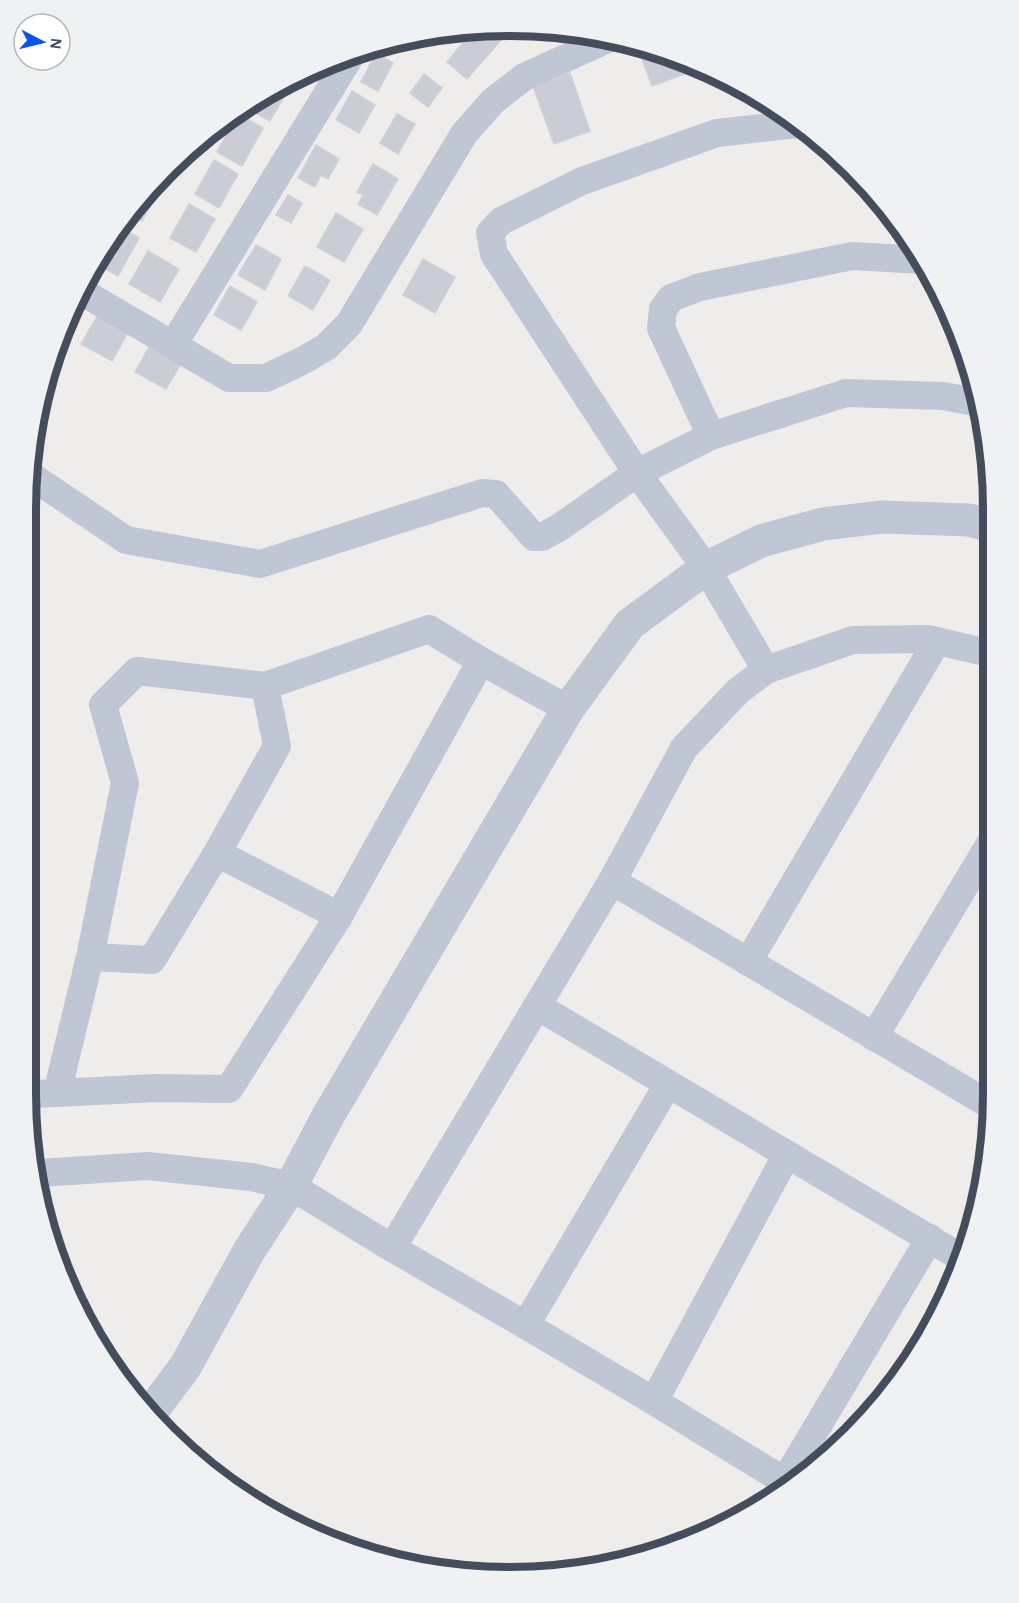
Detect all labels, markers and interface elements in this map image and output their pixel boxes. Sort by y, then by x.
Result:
north arrow [12,12,72,72]
text: N [47,37,65,50]

